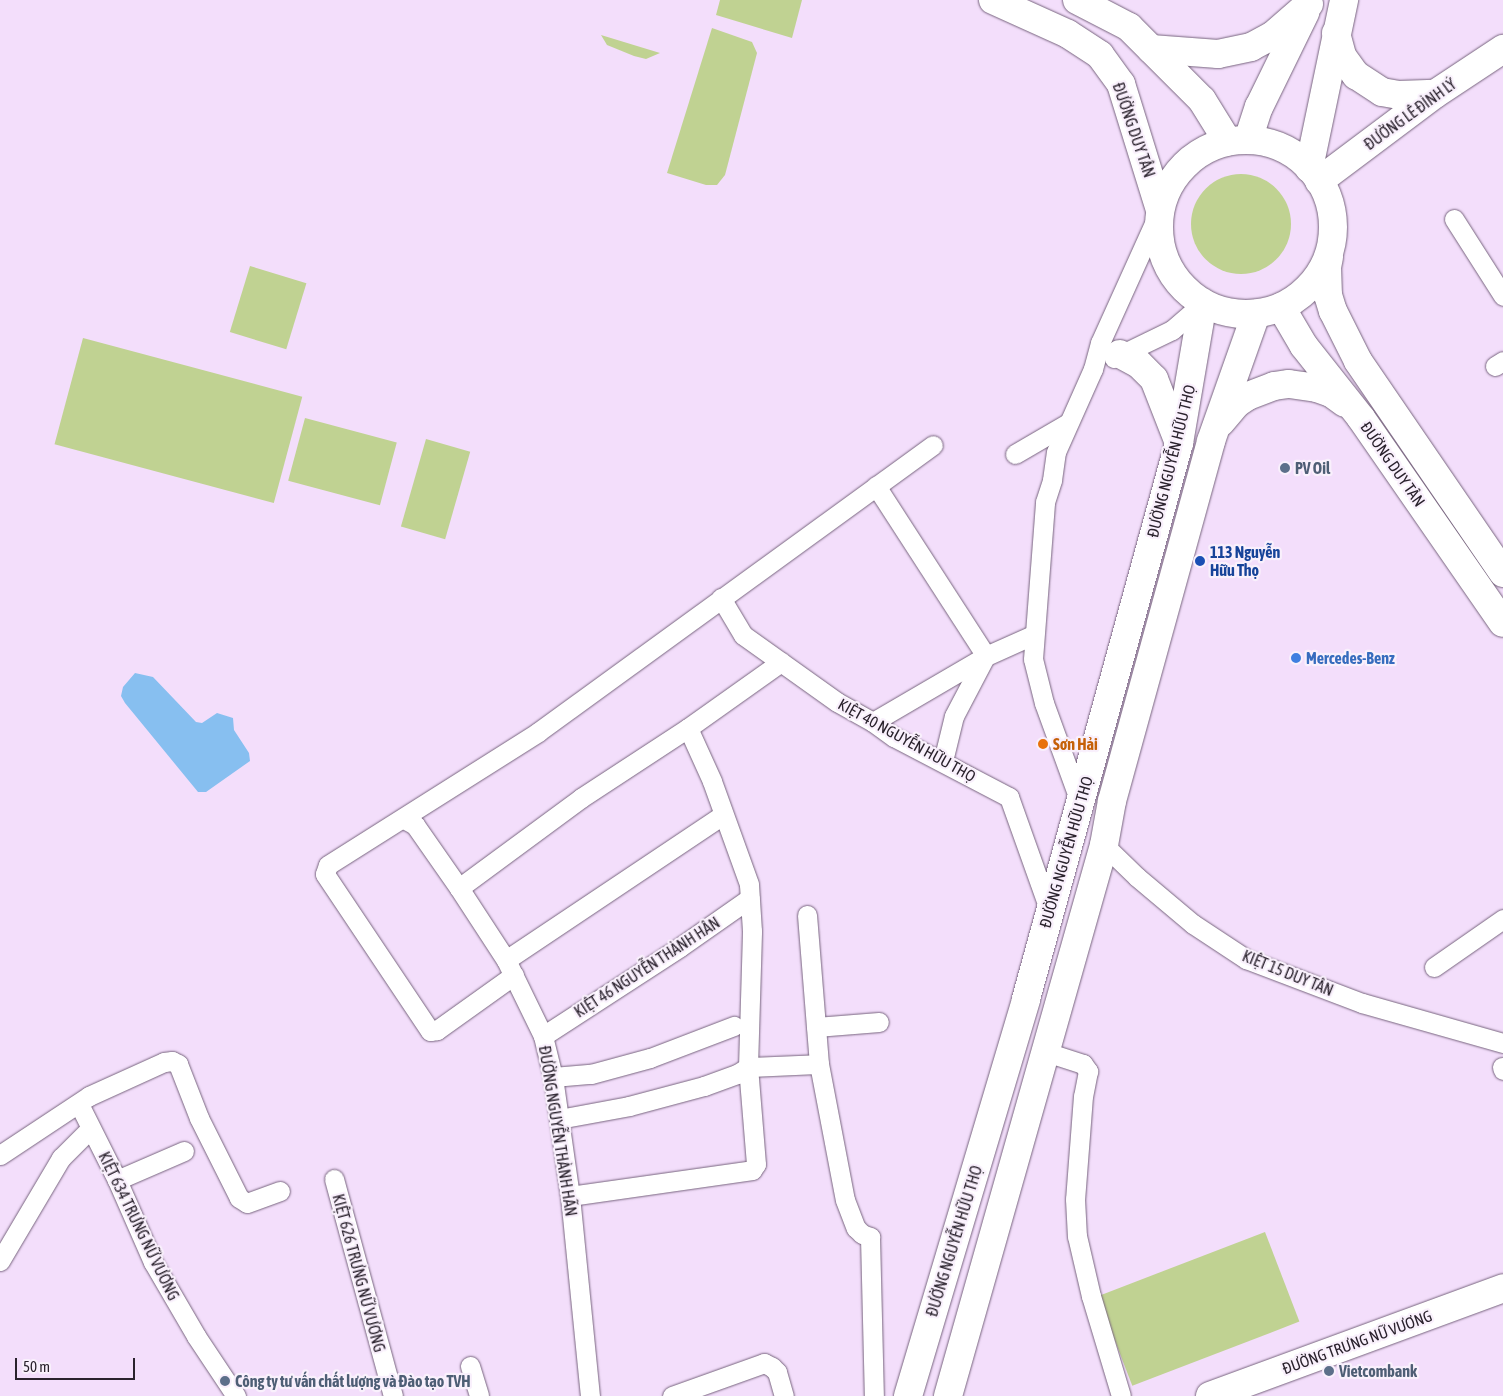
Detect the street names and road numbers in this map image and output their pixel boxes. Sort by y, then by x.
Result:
street label: ĐƯỜNG LÊ ĐÌNH LÝ [1360,74,1460,154]
street label: ĐƯỜNG DUY TÂN [1109,80,1159,180]
street label: ĐƯỜNG NGUYỄN HỮU THỌ [1143,383,1199,539]
street label: ĐƯỜNG DUY TÂN [1357,418,1429,510]
street label: KIỆT 40 NGUYỄN HỮU THỌ [835,694,979,786]
street label: ĐƯỜNG NGUYỄN HỮU THỌ [1035,774,1097,930]
street label: KIỆT 46 NGUYỄN THÀNH HÂN [571,913,723,1021]
street label: KIỆT 15 DUY TÂN [1240,946,1336,1000]
street label: ĐƯỜNG NGUYỄN THÀNH HÃN [535,1044,581,1218]
street label: KIỆT 634 TRƯNG NỮ VƯƠNG [95,1149,183,1303]
street label: ĐƯỜNG NGUYỄN HỮU THỌ [922,1163,986,1319]
street label: KIỆT 626 TRƯNG NỮ VƯƠNG [329,1192,389,1354]
street label: ĐƯỜNG TRƯNG NỮ VƯƠNG [1279,1306,1435,1378]

